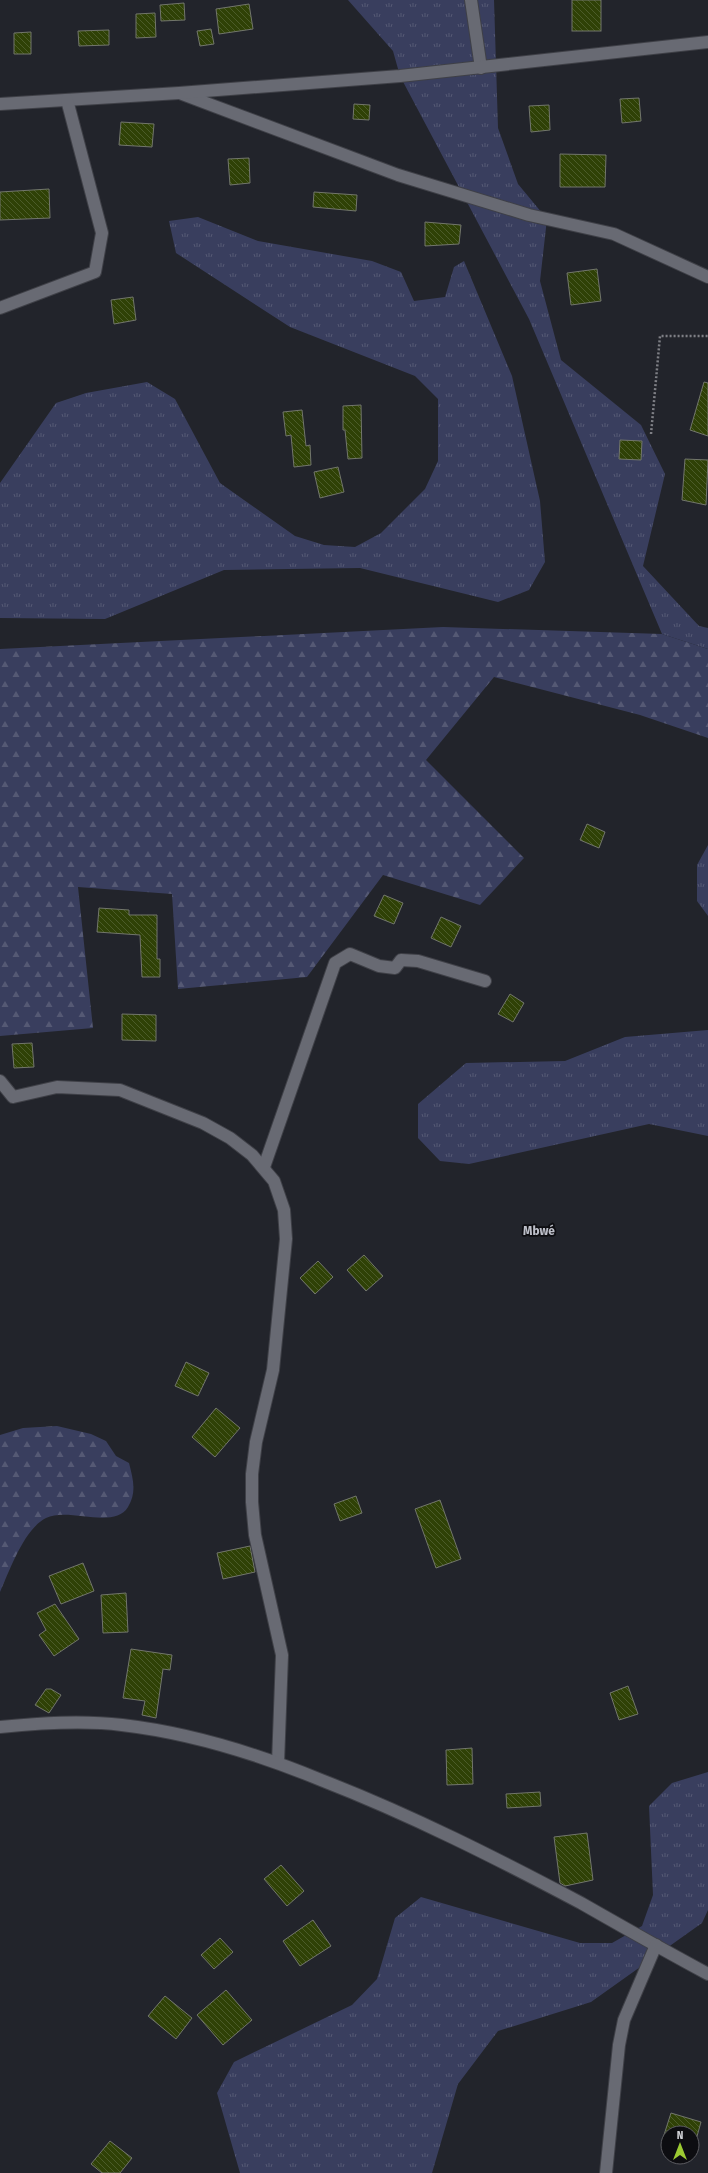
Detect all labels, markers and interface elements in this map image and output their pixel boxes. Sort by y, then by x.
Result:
district label: Mbwé [523,1223,555,1238]
north arrow [660,2125,700,2165]
text: N [677,2129,683,2142]

